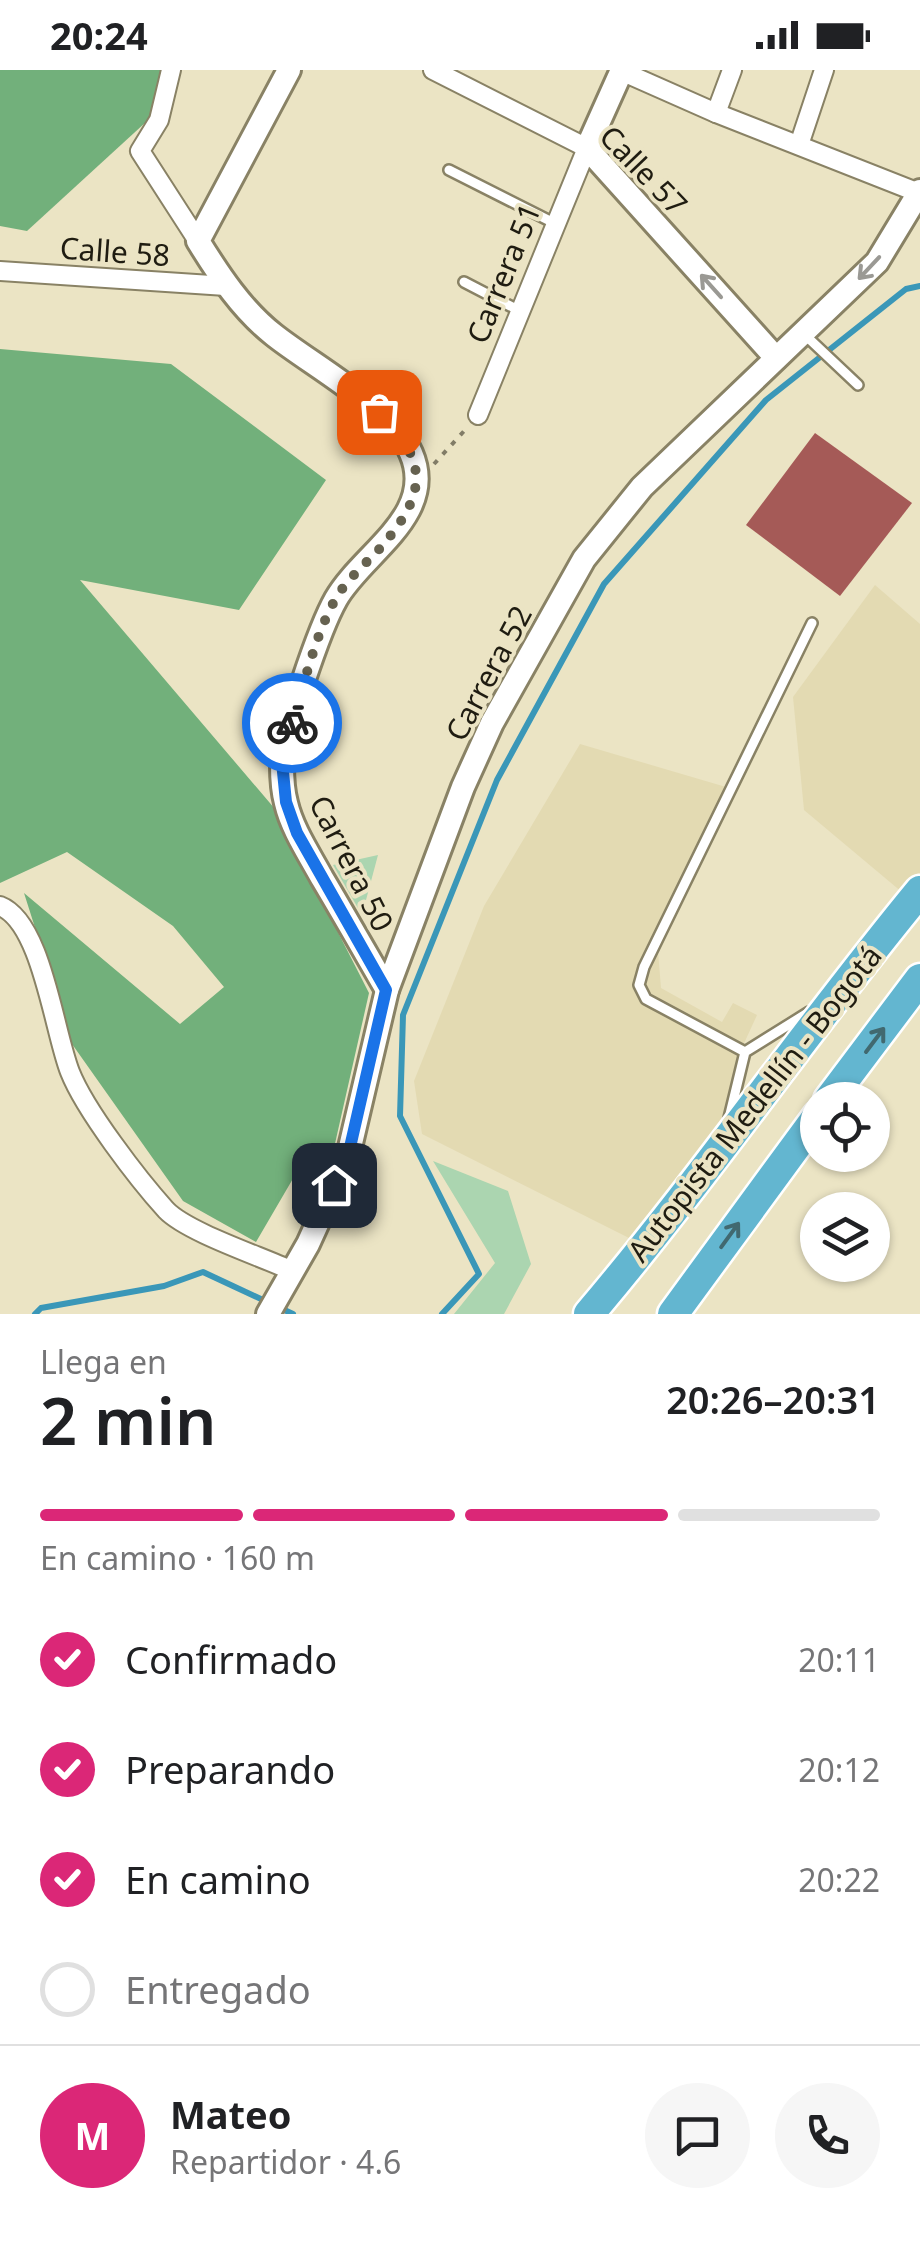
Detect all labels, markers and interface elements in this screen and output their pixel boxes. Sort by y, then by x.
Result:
text: 20:24 [50,9,148,61]
street label: Calle 57 [591,116,697,224]
street label: Carrera 51 [456,197,550,349]
street label: Calle 58 [59,227,171,275]
one-way arrow [858,255,881,280]
one-way arrow [700,274,723,299]
pin [337,370,422,455]
icon: bag [352,385,407,440]
street label: Carrera 52 [435,598,541,748]
courier [242,673,342,773]
icon: bike [265,696,320,751]
street label: Carrera 50 [300,788,404,938]
street label: Autopista Medellín - Bogotá [617,936,891,1270]
one-way arrow [864,1027,885,1054]
map controls [800,1082,890,1282]
button: locate [800,1082,890,1172]
pin [292,1143,377,1228]
icon: home [307,1158,362,1213]
button: layers [800,1192,890,1282]
one-way arrow [720,1222,741,1249]
text: Llega en [40,1340,167,1383]
text: 20:26–20:31 [666,1373,880,1425]
text: 2 min [40,1376,216,1464]
text: En camino · 160 m [40,1536,315,1579]
icon: check [40,1632,95,1687]
text: Confirmado [125,1633,337,1685]
text: 20:11 [798,1638,880,1681]
icon: check [40,1742,95,1797]
text: Preparando [125,1743,335,1795]
text: 20:12 [798,1748,880,1791]
icon: check [40,1852,95,1907]
text: En camino [125,1853,311,1905]
text: 20:22 [798,1858,880,1901]
text: Entregado [125,1963,311,2015]
button: chat [645,2083,750,2188]
button: phone [775,2083,880,2188]
text: Mateo [170,2088,292,2140]
text: M [75,2109,110,2161]
text: Repartidor · 4.6 [170,2140,401,2183]

